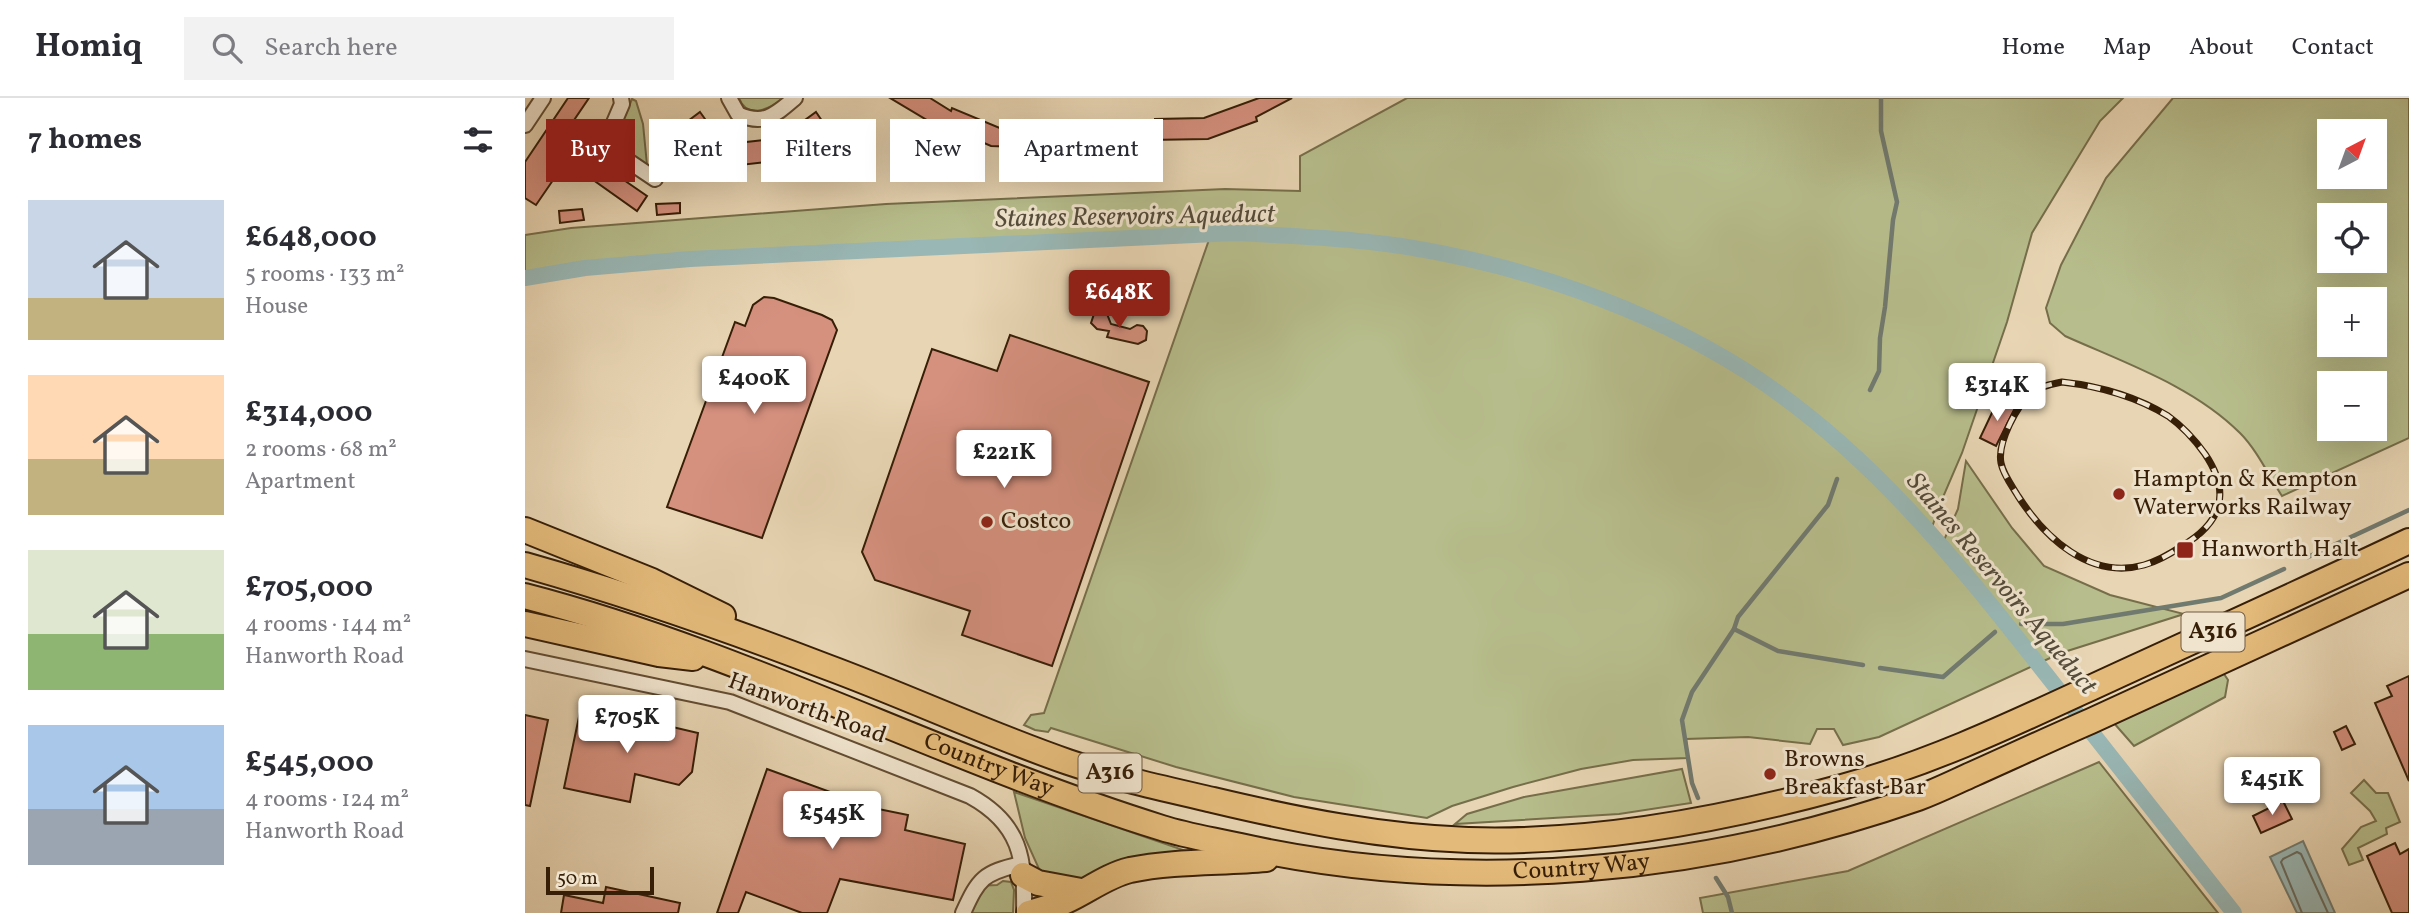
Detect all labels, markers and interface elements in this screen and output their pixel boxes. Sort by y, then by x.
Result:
search box [184,17,674,80]
text: Homiq [35,25,142,71]
icon: search [208,29,246,67]
text: Search here [264,30,397,66]
text: Home [2001,31,2065,65]
text: Map [2103,31,2151,65]
text: About [2189,31,2254,65]
text: Contact [2292,31,2374,65]
text: 7 homes [28,119,142,161]
chip: Buy [546,119,635,182]
chip: Rent [649,119,747,182]
chip: Filters [761,119,876,182]
chip: New [890,119,985,182]
chip: Apartment [999,119,1163,182]
north arrow [2317,119,2387,189]
map controls [2317,119,2387,441]
icon: filters [459,121,497,159]
water label: Staines Reservoirs Aqueduct [995,197,1276,237]
button: locate [2317,203,2387,273]
text: £648,000 [245,217,377,259]
icon: home [84,228,168,312]
text: 5 rooms · 133 m² [245,259,405,291]
pin: £648K [1070,271,1168,330]
text: £648K [1085,277,1153,309]
button: + [2317,287,2387,357]
text: House [245,291,308,323]
pin: £400K [705,356,803,416]
text: £400K [718,363,790,395]
pin: £314K [1948,364,2046,423]
text: £314K [1965,370,2029,402]
button: − [2317,371,2387,441]
text: £314,000 [245,392,373,434]
icon: home [84,403,168,487]
pin: £221K [955,430,1053,490]
text: 2 rooms · 68 m² [245,434,397,466]
text: £221K [972,437,1036,469]
place label: Hampton & Kempton Waterworks Railway [2133,463,2358,525]
water label: Staines Reservoirs Aqueduct [1897,465,2105,703]
text: Apartment [245,466,356,498]
marker: Hampton & Kempton Waterworks Railway [2111,486,2127,502]
place label: Costco [1001,505,1071,539]
marker: Costco [979,514,995,530]
place label: Hanworth Halt [2201,533,2359,567]
marker: Hanworth Halt [2175,540,2195,560]
text: £705,000 [245,567,373,609]
icon: home [84,578,168,662]
text: 4 rooms · 144 m² [245,609,411,641]
road number: A316 [2181,612,2245,652]
text: Hanworth Road [245,641,404,673]
street label: Hanworth Road [723,665,891,753]
pin: £705K [578,696,676,755]
text: £705K [594,702,660,734]
street label: Country Way [918,725,1059,807]
text: £545,000 [245,742,374,784]
place label: Browns Breakfast Bar [1784,743,1926,805]
icon: home [84,753,168,837]
road number: A316 [1079,754,1141,792]
pin: £451K [2223,758,2321,817]
text: £451K [2240,764,2304,796]
marker: Browns Breakfast Bar [1762,766,1778,782]
text: 4 rooms · 124 m² [245,784,409,816]
pin: £545K [783,792,881,851]
text: £545K [799,798,865,830]
text: Hanworth Road [245,816,404,848]
street label: Country Way [1512,845,1652,889]
scale bar [546,864,655,896]
text: 50 m [557,866,598,892]

